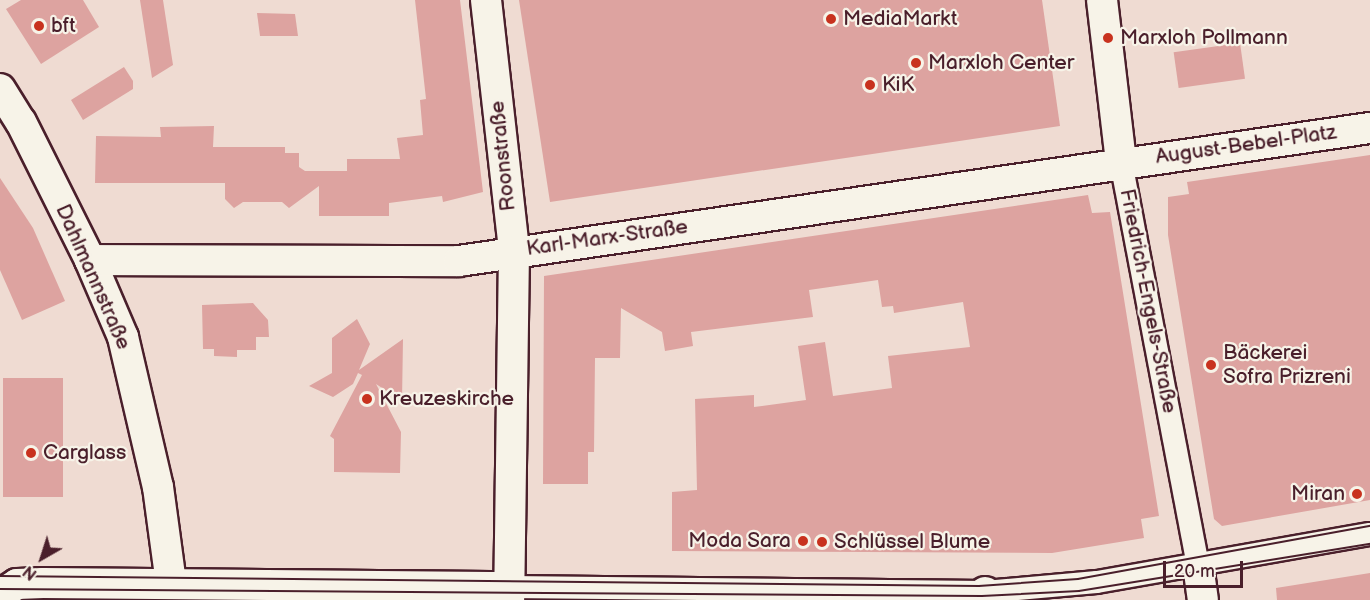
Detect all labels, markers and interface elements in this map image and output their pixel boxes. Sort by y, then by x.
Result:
place label: MediaMarkt [843,6,957,32]
marker: MediaMarkt [824,12,838,26]
place label: bft [51,13,76,39]
marker: bft [32,19,46,33]
place label: Marxloh Pollmann [1120,25,1288,51]
marker: Marxloh Pollmann [1101,31,1115,45]
place label: Marxloh Center [928,50,1074,76]
marker: Marxloh Center [909,56,923,70]
place label: KiK [882,72,914,98]
marker: KiK [863,78,877,92]
street label: Roonstraße [485,100,521,212]
street label: August-Bebel-Platz [1154,120,1338,170]
street label: Friedrich-Engels-Straße [1114,187,1182,415]
street label: Dahlmannstraße [50,201,136,353]
street label: Karl-Marx-Straße [525,214,689,262]
place label: Bäckerei Sofra Prizreni [1223,340,1351,390]
marker: Bäckerei Sofra Prizreni [1204,358,1218,372]
place label: Kreuzeskirche [379,386,514,412]
marker: Kreuzeskirche [360,392,374,406]
place label: Carglass [43,440,126,466]
marker: Carglass [24,446,38,460]
place label: Miran [1291,481,1345,507]
marker: Miran [1350,487,1364,501]
north arrow [12,528,72,588]
place label: Moda Sara [688,528,791,554]
place label: Schlüssel Blume [834,529,990,555]
marker: Moda Sara [796,534,810,548]
marker: Schlüssel Blume [815,535,829,549]
scale bar [1166,549,1246,587]
text: N [20,561,41,584]
text: 20 m [1174,561,1215,582]

